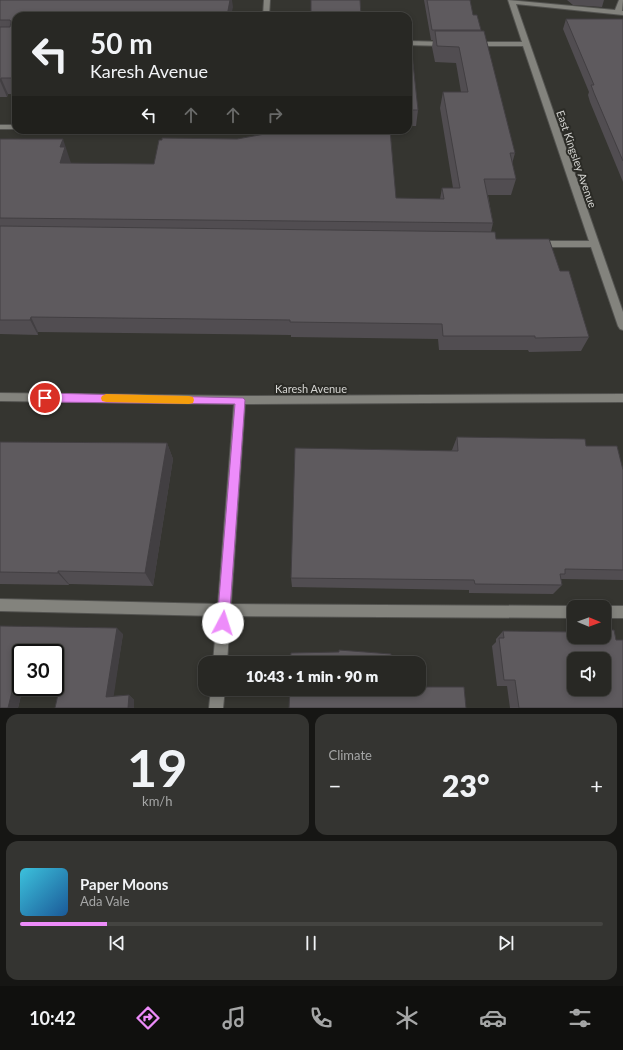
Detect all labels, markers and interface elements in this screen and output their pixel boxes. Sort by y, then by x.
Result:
text: 50 m [90,26,153,60]
icon: left [24,28,76,80]
text: Karesh Avenue [90,60,208,82]
icon: left [138,104,160,126]
icon: ahead [180,104,202,126]
icon: ahead [222,104,244,126]
icon: right [264,104,286,126]
street label: East Kingsley Avenue [554,108,600,210]
pin [28,381,62,415]
street label: Karesh Avenue [275,382,347,395]
icon: arrive [34,387,56,409]
north arrow [567,600,611,644]
map controls [567,600,611,696]
position arrow [202,602,244,644]
speed limit sign: 30 [12,644,64,696]
button: sound [567,652,611,696]
text: 10:43 · 1 min · 90 m [246,667,378,685]
text: 19 [127,736,187,798]
text: Climate [329,747,372,763]
text: 23° [442,767,489,803]
text: − [329,772,341,799]
text: + [590,772,603,799]
text: km/h [142,793,172,809]
text: Paper Moons [80,875,168,893]
text: Ada Vale [80,893,130,909]
icon: previous [106,932,128,954]
icon: pause [300,932,322,954]
icon: next [495,932,517,954]
icon: directions [134,1004,162,1032]
icon: music [220,1004,248,1032]
icon: phone [307,1004,335,1032]
icon: climate [393,1004,421,1032]
icon: car [479,1004,507,1032]
icon: filters [566,1004,594,1032]
text: 10:42 [29,1007,76,1029]

